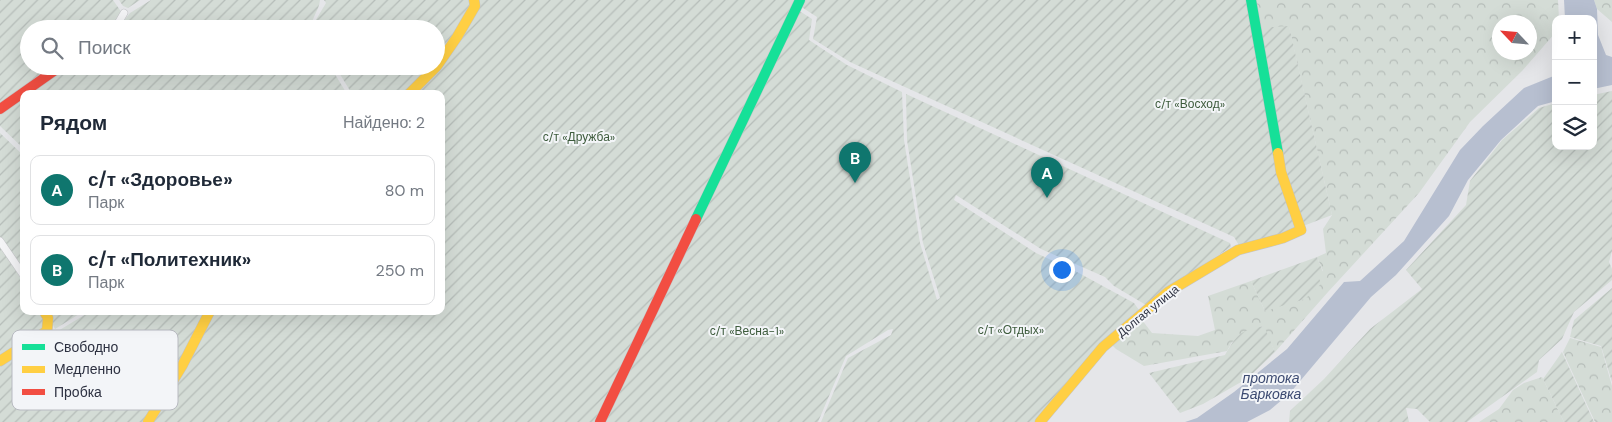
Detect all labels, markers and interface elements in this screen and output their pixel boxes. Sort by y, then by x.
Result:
north arrow [1492,15,1537,60]
map controls [1552,15,1597,150]
button: + [1552,15,1597,60]
search box [20,20,445,75]
icon: search [38,34,66,62]
text: Поиск [78,35,131,60]
button: − [1552,60,1597,105]
park label: с/т «Восход» [1155,96,1225,112]
button: layers [1552,105,1597,150]
text: Рядом [40,109,107,137]
text: Найдено: 2 [343,112,425,133]
park label: с/т «Дружба» [543,129,615,145]
pin: B [839,142,871,183]
pin: A [1031,157,1063,198]
text: с/т «Здоровье» [88,167,233,192]
text: A [51,180,63,201]
text: 80 m [385,180,424,201]
text: Парк [88,192,124,213]
text: с/т «Политехник» [88,247,251,272]
your location [1049,257,1075,283]
text: B [52,260,62,281]
text: 250 m [376,260,424,281]
text: Парк [88,272,124,293]
street label: Долгая улица [1114,281,1182,341]
park label: с/т «Отдых» [978,322,1044,338]
park label: с/т «Весна-1» [710,323,784,339]
legend [12,330,178,410]
text: Свободно [54,338,119,356]
text: Медленно [54,360,121,378]
water label: протока Барковка [1241,369,1302,403]
text: Пробка [54,383,102,401]

